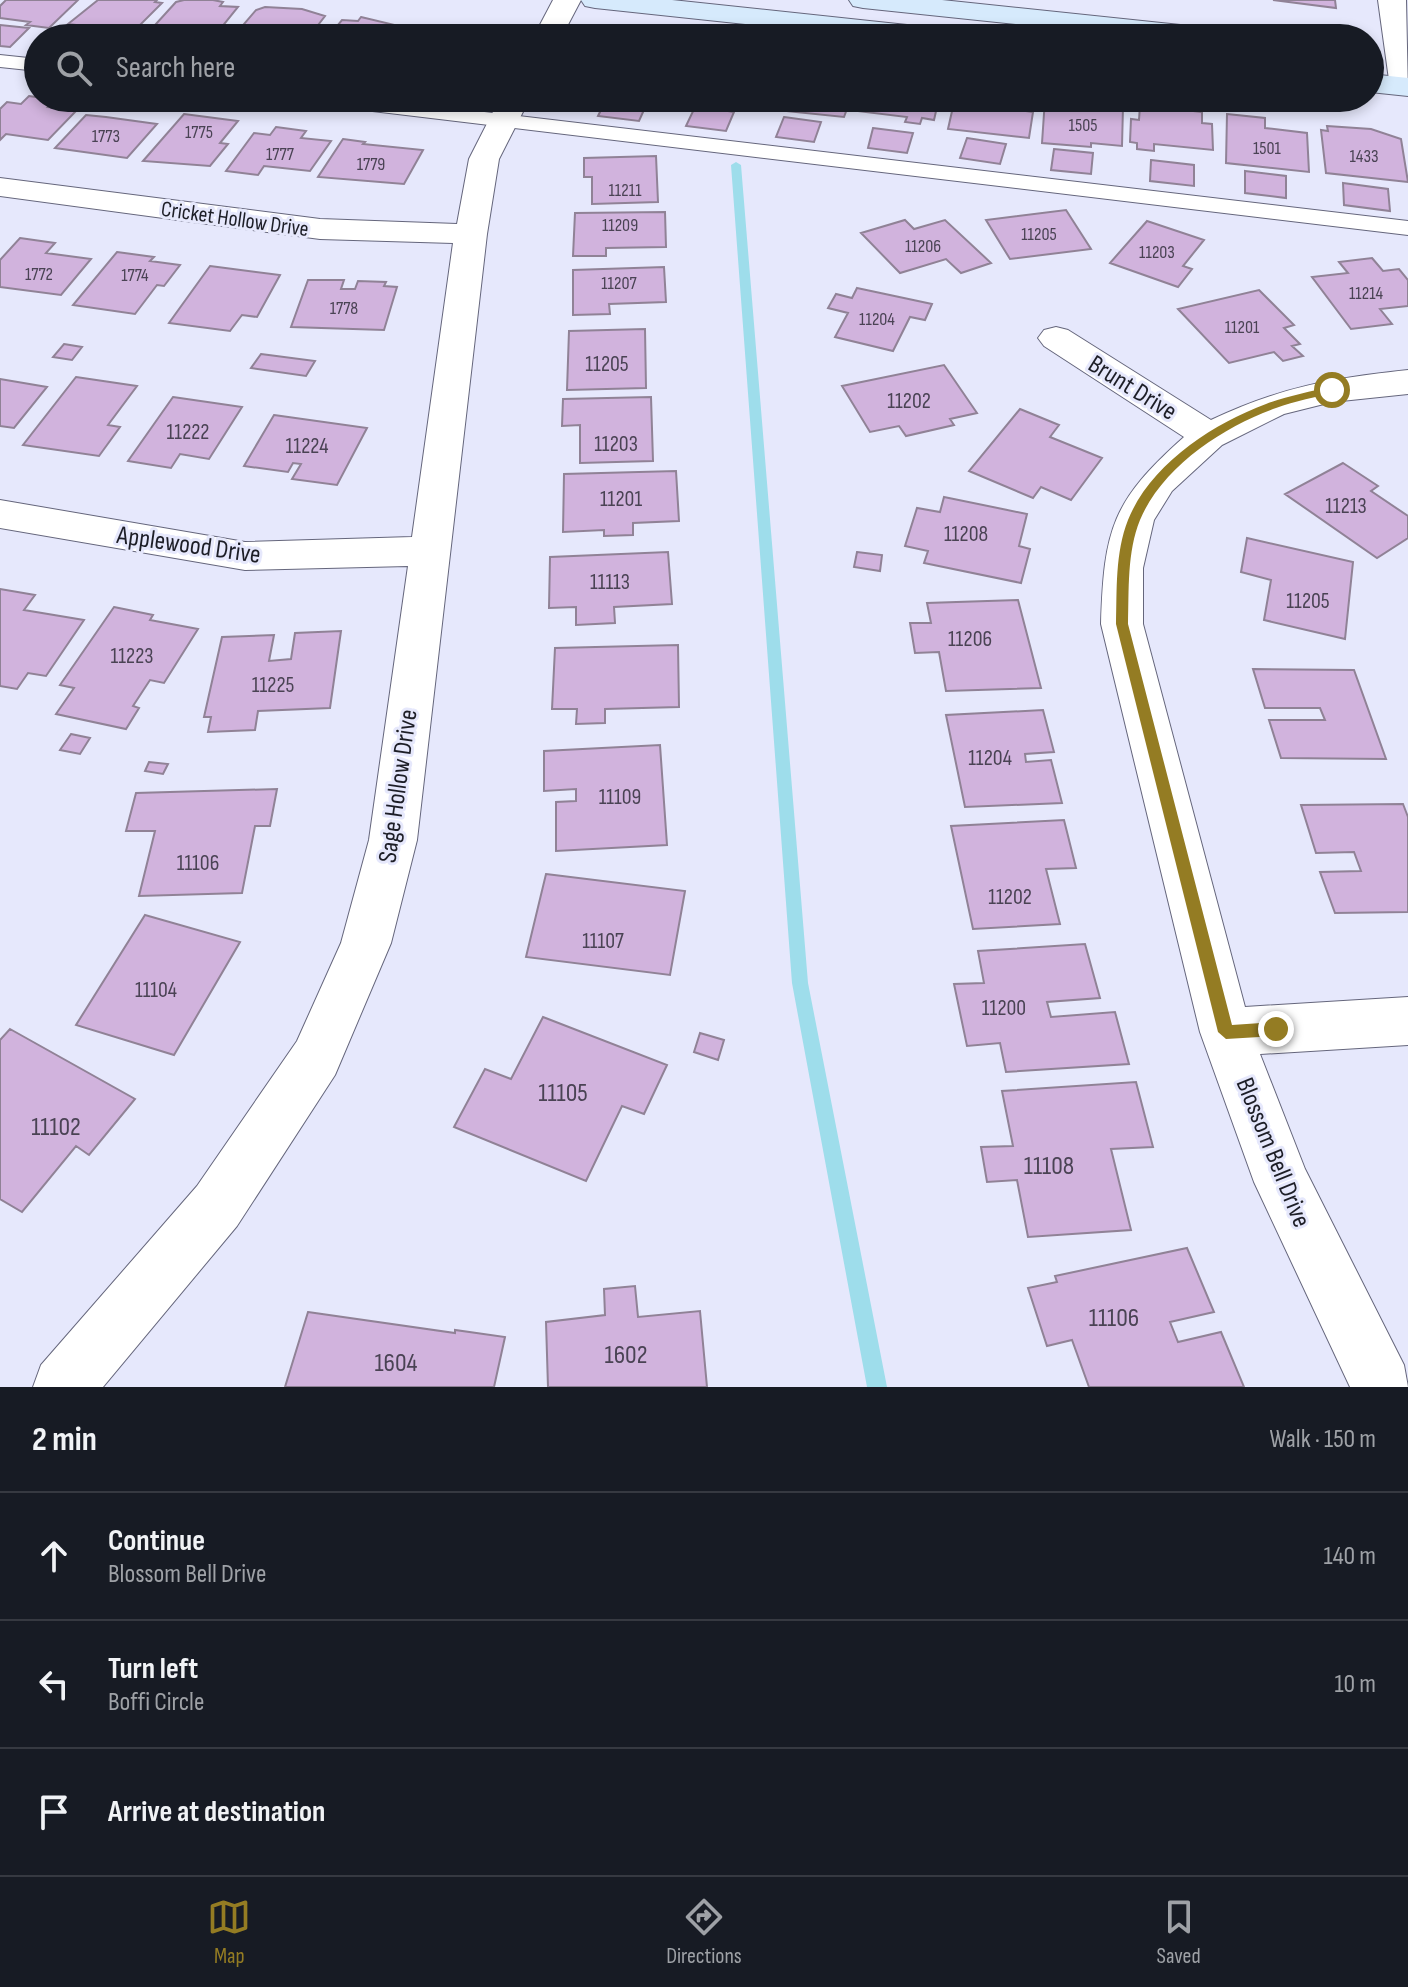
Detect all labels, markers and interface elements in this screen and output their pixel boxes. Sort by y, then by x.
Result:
search box [24,24,1384,112]
icon: search [52,46,96,90]
text: Search here [116,50,235,86]
house number: 1505 [1069,115,1097,136]
house number: 1775 [185,122,213,143]
house number: 1773 [92,126,120,147]
house number: 1501 [1253,138,1282,159]
house number: 1777 [266,144,295,165]
house number: 1433 [1350,146,1379,167]
house number: 1779 [357,154,385,175]
house number: 11211 [609,180,642,201]
street label: Cricket Hollow Drive [159,196,310,243]
house number: 11209 [602,215,638,236]
house number: 11205 [1021,224,1057,245]
house number: 11206 [905,236,941,257]
house number: 11203 [1139,242,1175,263]
house number: 1772 [25,264,53,285]
house number: 1774 [121,265,149,286]
house number: 11207 [601,273,638,294]
house number: 11214 [1349,283,1384,304]
house number: 1778 [330,298,358,319]
house number: 11204 [859,309,895,330]
house number: 11201 [1225,317,1260,338]
street label: Brunt Drive [1082,349,1182,428]
house number: 11205 [585,351,629,378]
route start [1314,372,1350,408]
house number: 11202 [887,388,931,415]
house number: 11222 [167,419,209,446]
house number: 11203 [594,431,638,458]
house number: 11224 [286,433,328,460]
house number: 11201 [600,486,642,513]
house number: 11213 [1325,493,1367,520]
street label: Applewood Drive [114,520,263,571]
house number: 11208 [944,521,988,548]
house number: 11113 [590,569,630,596]
house number: 11205 [1286,588,1330,615]
house number: 11206 [948,626,992,653]
house number: 11223 [110,643,154,670]
house number: 11225 [252,672,294,699]
street label: Sage Hollow Drive [372,708,425,865]
house number: 11204 [968,745,1012,772]
house number: 11109 [599,784,641,811]
house number: 11106 [177,850,219,877]
house number: 11202 [988,884,1032,911]
house number: 11107 [582,928,624,955]
house number: 11104 [135,977,177,1004]
house number: 11200 [982,995,1026,1022]
route end [1258,1011,1294,1047]
street label: Blossom Bell Drive [1229,1073,1317,1232]
house number: 11105 [538,1078,588,1109]
house number: 11102 [31,1112,81,1143]
house number: 11108 [1024,1151,1074,1182]
house number: 11106 [1089,1303,1139,1334]
house number: 1602 [605,1340,647,1371]
house number: 1604 [375,1348,418,1379]
text: 2 min [32,1419,97,1460]
text: Walk · 150 m [1270,1424,1376,1455]
text: Continue [108,1523,205,1559]
icon: ahead [32,1534,76,1578]
text: 140 m [1324,1541,1376,1572]
text: Blossom Bell Drive [108,1559,266,1590]
text: Turn left [108,1651,198,1687]
icon: left [32,1662,76,1706]
text: 10 m [1334,1669,1376,1700]
text: Boffi Circle [108,1687,204,1718]
icon: arrive [32,1790,76,1834]
text: Arrive at destination [108,1794,325,1830]
tab: Map [207,1895,251,1970]
tab: Directions [666,1895,742,1970]
tab: Saved [1157,1895,1201,1970]

